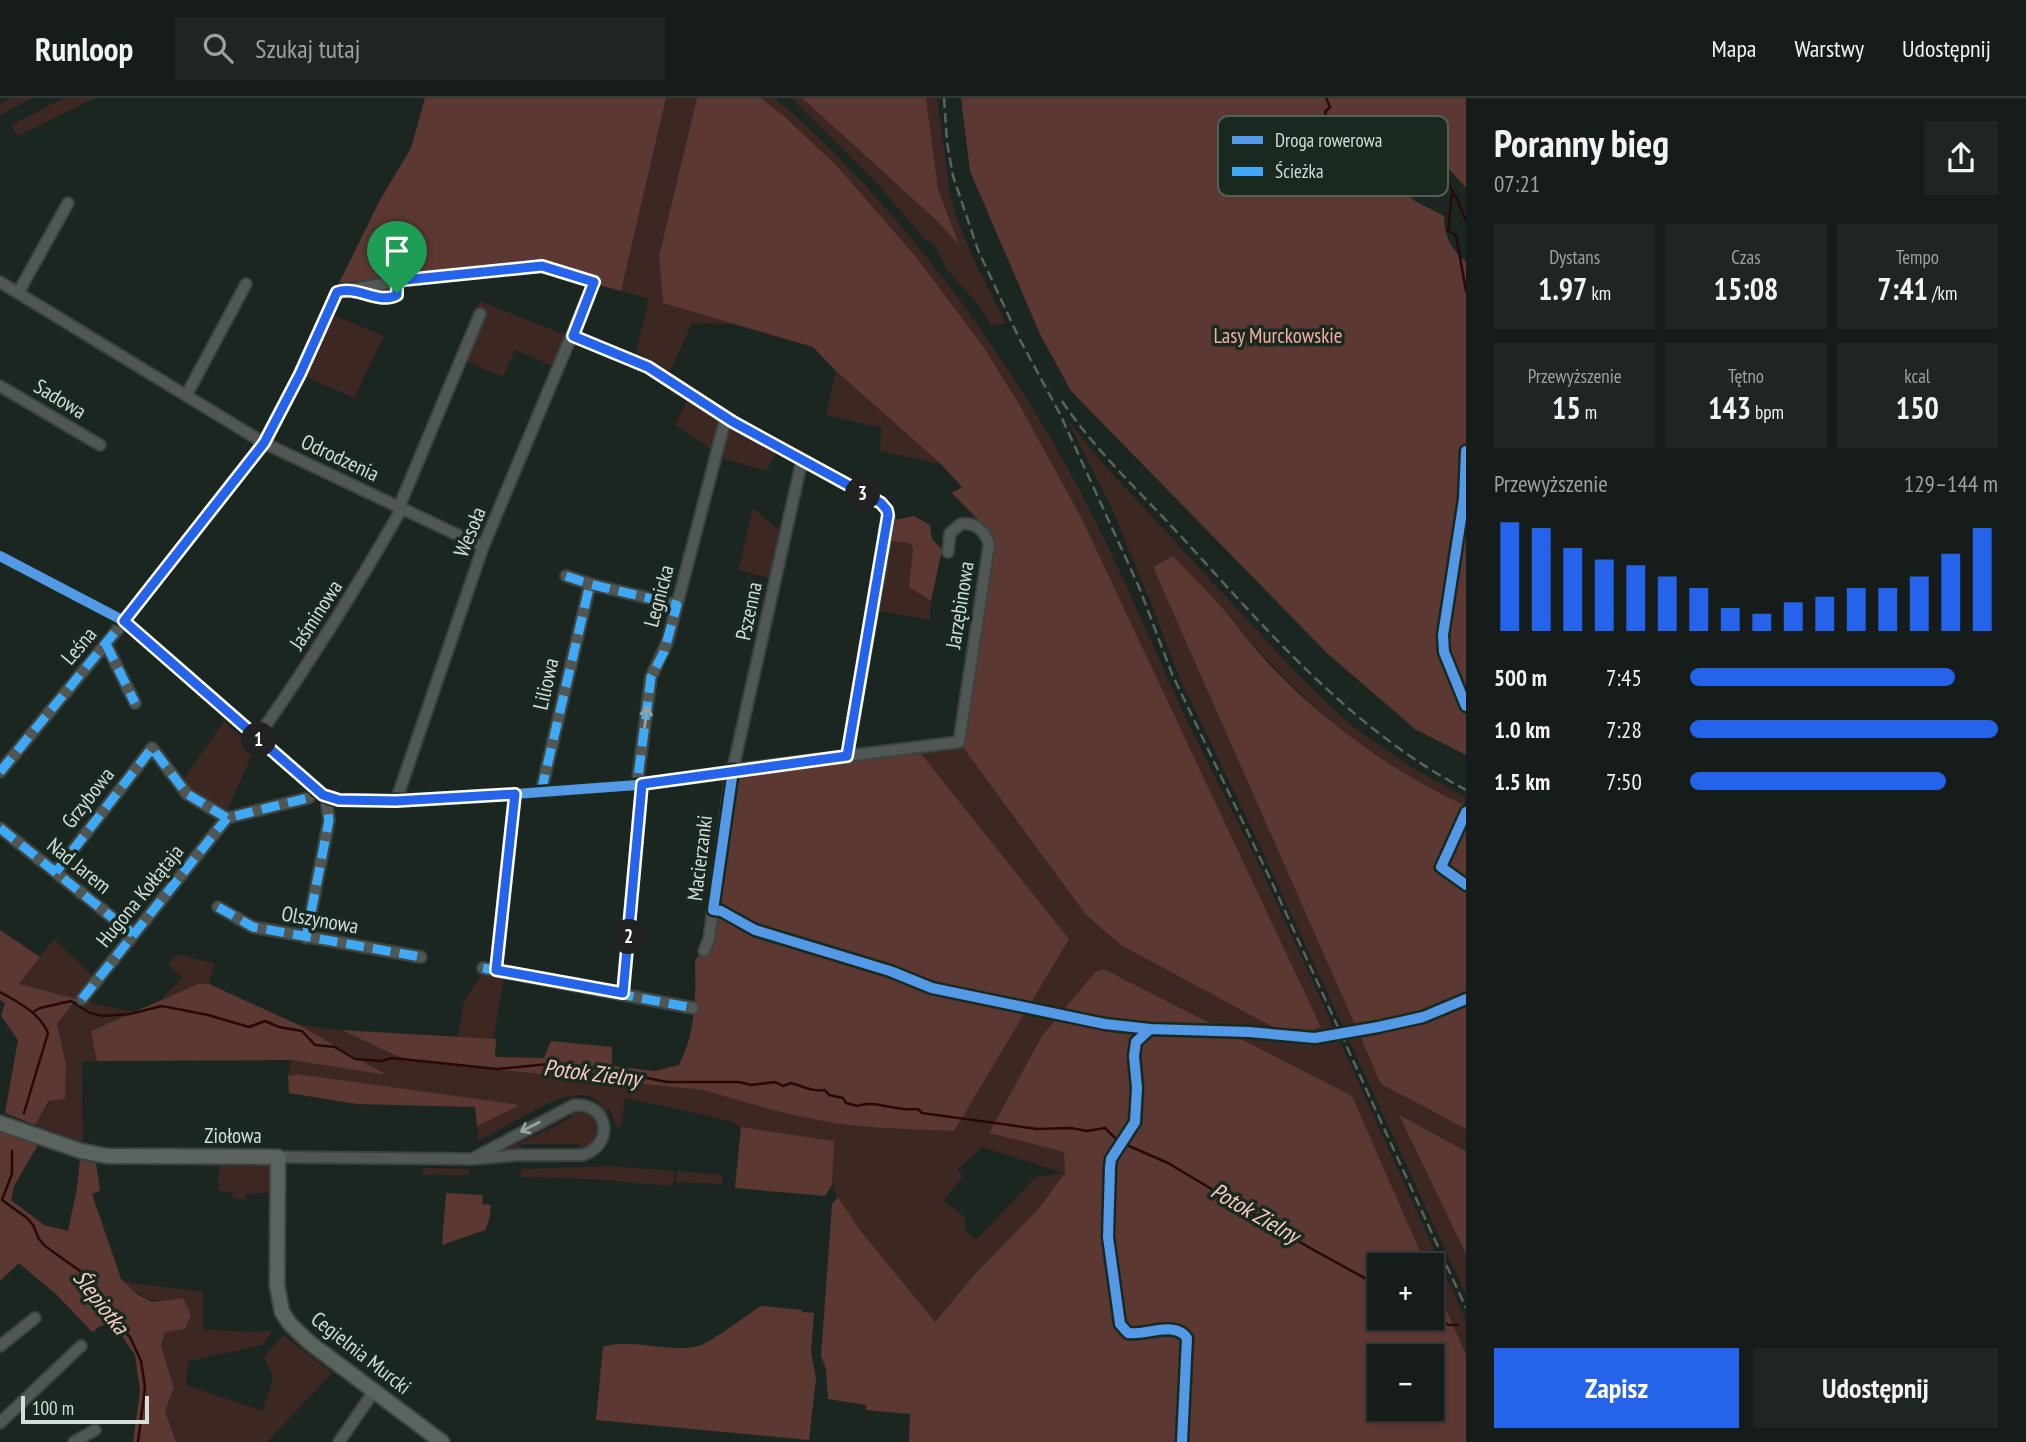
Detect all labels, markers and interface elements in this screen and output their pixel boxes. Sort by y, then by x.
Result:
search box [175,17,665,80]
text: Runloop [35,27,133,70]
icon: search [199,29,237,67]
text: Szukaj tutaj [255,32,360,65]
text: Mapa [1712,33,1756,64]
text: Warstwy [1794,33,1864,64]
text: Udostępnij [1902,33,1991,64]
legend [1218,116,1448,196]
text: Poranny bieg [1494,118,1669,167]
button: share [1924,121,1998,195]
text: Droga rowerowa [1275,128,1382,152]
text: Ścieżka [1275,159,1324,183]
text: 07:21 [1494,169,1540,198]
pin [367,221,427,293]
icon: arrive [378,232,416,270]
text: Dystans [1549,245,1600,269]
text: Czas [1731,245,1761,269]
text: Tempo [1896,245,1939,269]
text: 1.97 [1538,269,1587,308]
text: 15:08 [1714,269,1778,308]
text: 7:41 [1877,269,1928,308]
text: km [1587,281,1611,305]
text: /km [1928,281,1957,305]
park label: Lasy Murckowskie [1213,322,1343,349]
text: Przewyższenie [1528,364,1622,388]
text: Tętno [1728,364,1764,388]
text: kcal [1904,364,1930,388]
street label: Sadowa [29,373,91,425]
text: 15 [1552,388,1581,427]
text: 143 [1708,388,1751,427]
text: 150 [1896,388,1939,427]
text: m [1581,400,1597,424]
text: bpm [1751,400,1784,424]
street label: Odrodzenia [297,428,383,487]
text: Przewyższenie [1494,469,1608,498]
text: 129–144 m [1904,469,1998,498]
pin: 3 [846,476,880,512]
text: 3 [858,481,867,505]
street label: Wesoła [447,503,492,561]
street label: Jarzębinowa [939,560,980,651]
street label: Legnicka [637,562,680,630]
street label: Jaśminowa [283,575,348,655]
street label: Pszenna [729,579,768,642]
street label: Leśna [55,621,102,670]
street label: Liliowa [526,655,565,712]
text: 500 m [1494,663,1547,692]
text: 7:45 [1606,663,1642,692]
one-way arrow [639,706,652,729]
text: 1.0 km [1494,715,1550,744]
text: 7:28 [1606,715,1642,744]
pin: 1 [242,722,276,758]
text: 1 [254,727,263,751]
street label: Grzybowa [55,762,120,834]
text: 1.5 km [1494,767,1550,796]
text: 7:50 [1606,767,1642,796]
street label: Macierzanki [681,814,718,902]
street label: Nad Jarem [42,832,117,900]
street label: Hugona Kołłątaja [90,839,189,953]
street label: Olszynowa [279,899,361,940]
pin: 2 [612,920,646,954]
text: 2 [624,924,633,948]
water label: Potok Zielny [542,1052,645,1093]
one-way arrow [520,1121,541,1135]
street label: Ziołowa [204,1122,262,1149]
water label: Potok Zielny [1206,1176,1308,1251]
map controls [1367,1253,1444,1421]
button: + [1367,1253,1444,1330]
water label: Ślepiotka [67,1264,137,1341]
street label: Cegielnia Murcki [306,1305,417,1400]
button: − [1367,1344,1444,1421]
button: Zapisz [1494,1348,1739,1428]
button: Udostępnij [1753,1348,1998,1428]
scale bar [21,1393,149,1425]
text: 100 m [32,1396,74,1420]

